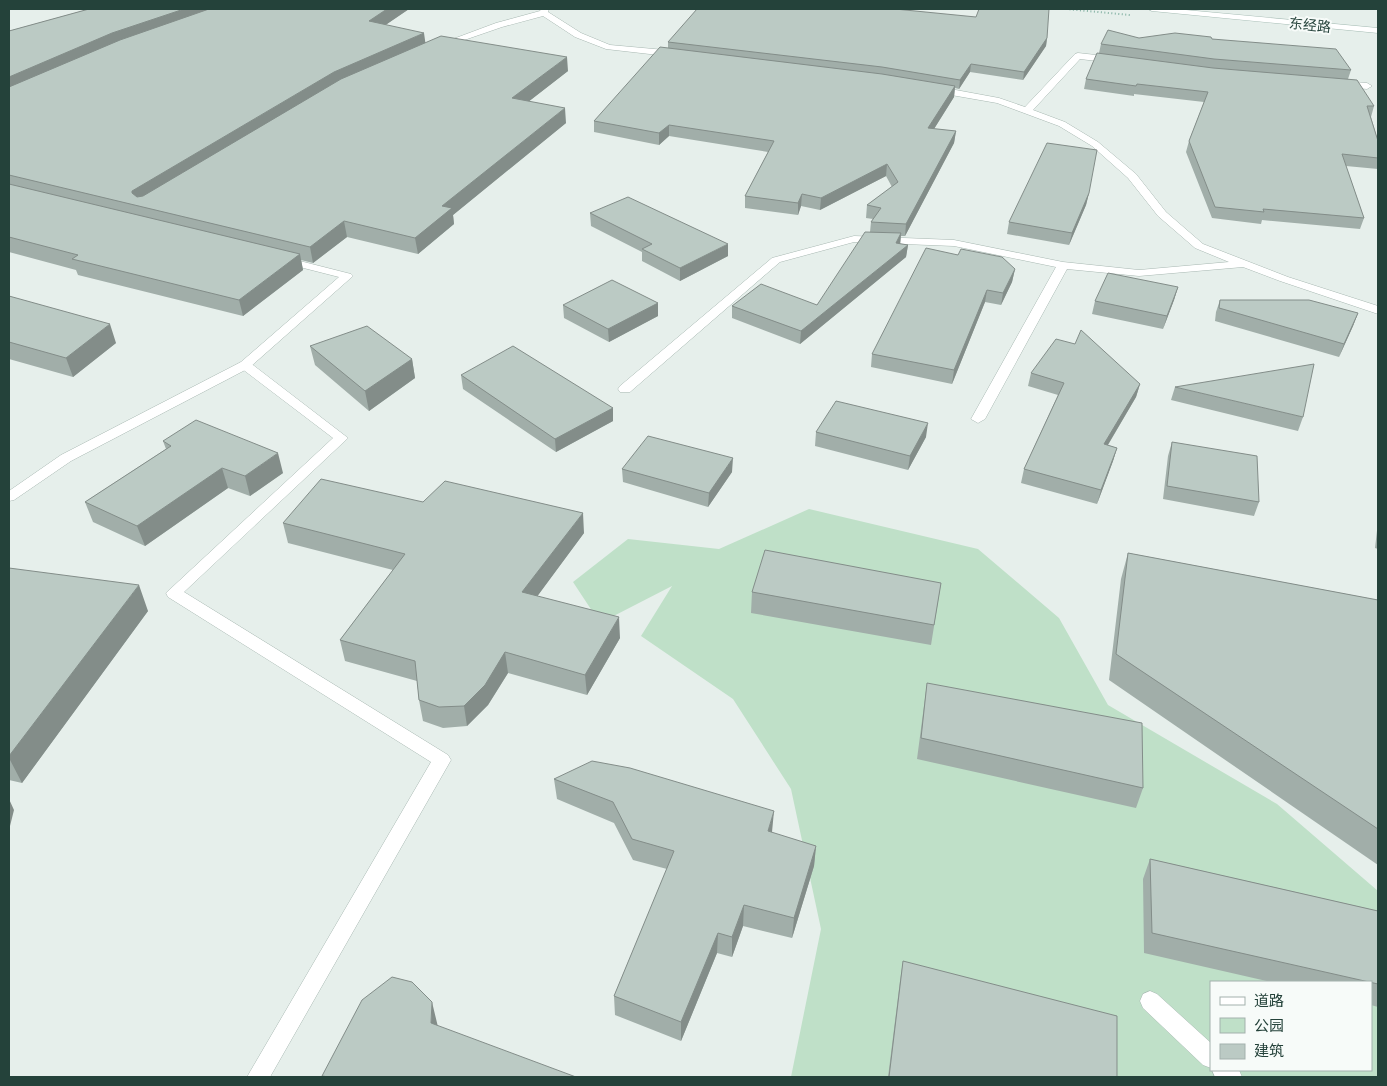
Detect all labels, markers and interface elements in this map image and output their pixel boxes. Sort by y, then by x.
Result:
street label: 东经路 [1288,15,1332,36]
legend [1210,981,1372,1071]
text: 道路 [1254,992,1284,1011]
text: 公园 [1254,1017,1284,1036]
text: 建筑 [1254,1042,1284,1061]

